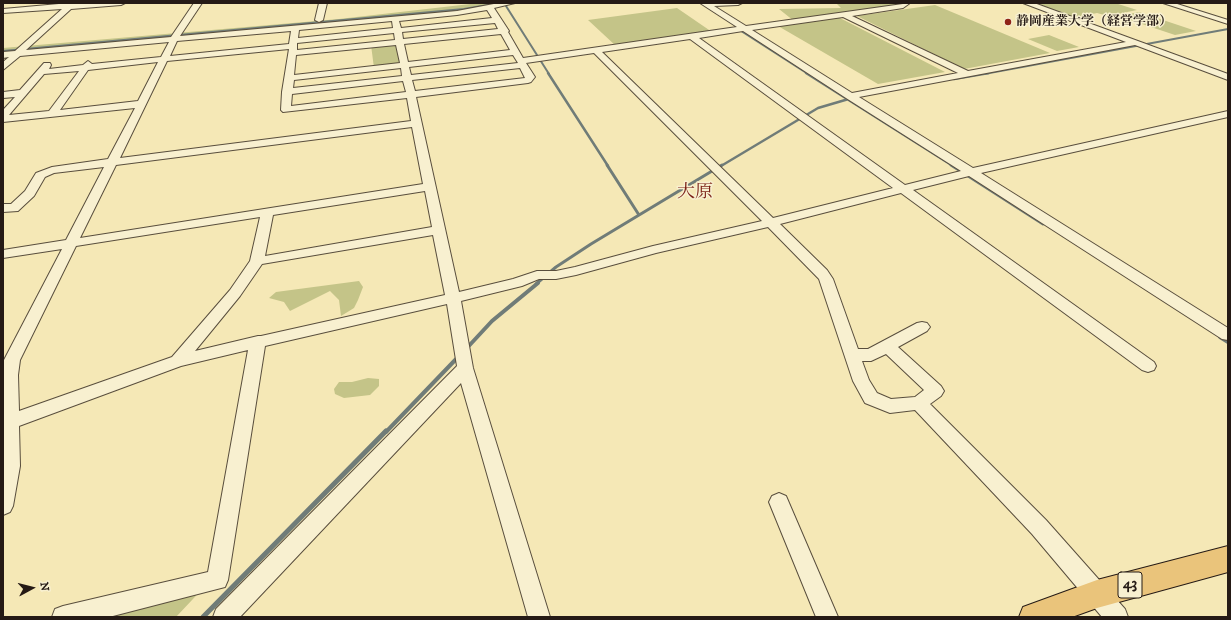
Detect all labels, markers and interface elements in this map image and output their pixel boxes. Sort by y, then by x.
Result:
place label: 静岡産業大学（経営学部） [1016,14,1172,30]
marker: 静岡産業大学（経営学部） [1003,17,1013,27]
district label: 大原 [677,182,713,204]
north arrow [12,568,52,608]
road number: 43 [1118,572,1142,598]
text: N [36,581,51,592]

